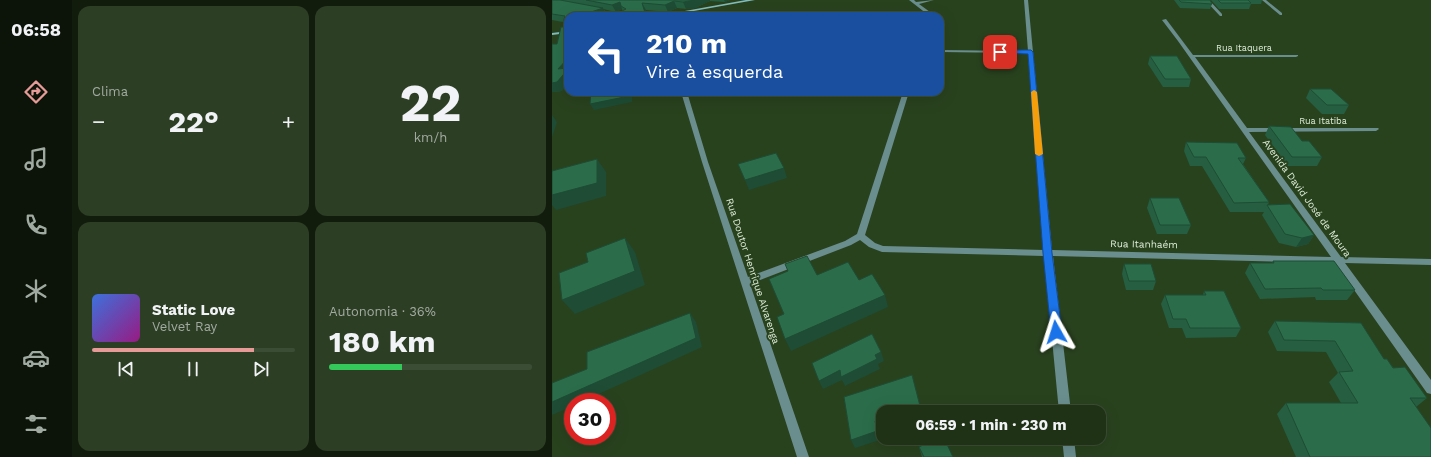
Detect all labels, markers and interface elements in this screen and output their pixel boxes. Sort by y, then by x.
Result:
text: 06:58 [11,19,61,40]
text: 210 m [646,27,727,60]
icon: left [580,28,632,80]
pin [983,35,1017,69]
icon: arrive [989,41,1011,63]
street label: Rua Itaquera [1216,43,1272,53]
text: Vire à esquerda [646,61,783,82]
text: 22 [400,73,461,134]
icon: directions [22,78,50,106]
text: Clima [92,84,128,99]
text: 22° [168,104,219,139]
text: − [92,109,105,134]
text: + [282,109,295,134]
street label: Rua Itatiba [1299,116,1347,126]
text: km/h [414,130,447,145]
street label: Avenida David José de Moura [1261,137,1354,259]
icon: music [22,145,50,173]
street label: Rua Doutor Henrique Alvarenga [724,197,782,346]
icon: phone [22,211,50,239]
street label: Rua Itanhaém [1110,238,1178,250]
icon: climate [22,277,50,305]
text: Static Love [152,301,235,319]
text: Autonomia · 36% [329,304,436,319]
position arrow [1035,311,1077,353]
text: Velvet Ray [152,319,217,334]
text: 180 km [329,324,436,359]
icon: car [22,344,50,372]
icon: previous [115,358,137,380]
icon: pause [182,358,204,380]
icon: next [250,358,272,380]
speed limit sign: 30 [564,393,616,445]
icon: filters [22,410,50,438]
text: 06:59 · 1 min · 230 m [915,416,1067,434]

